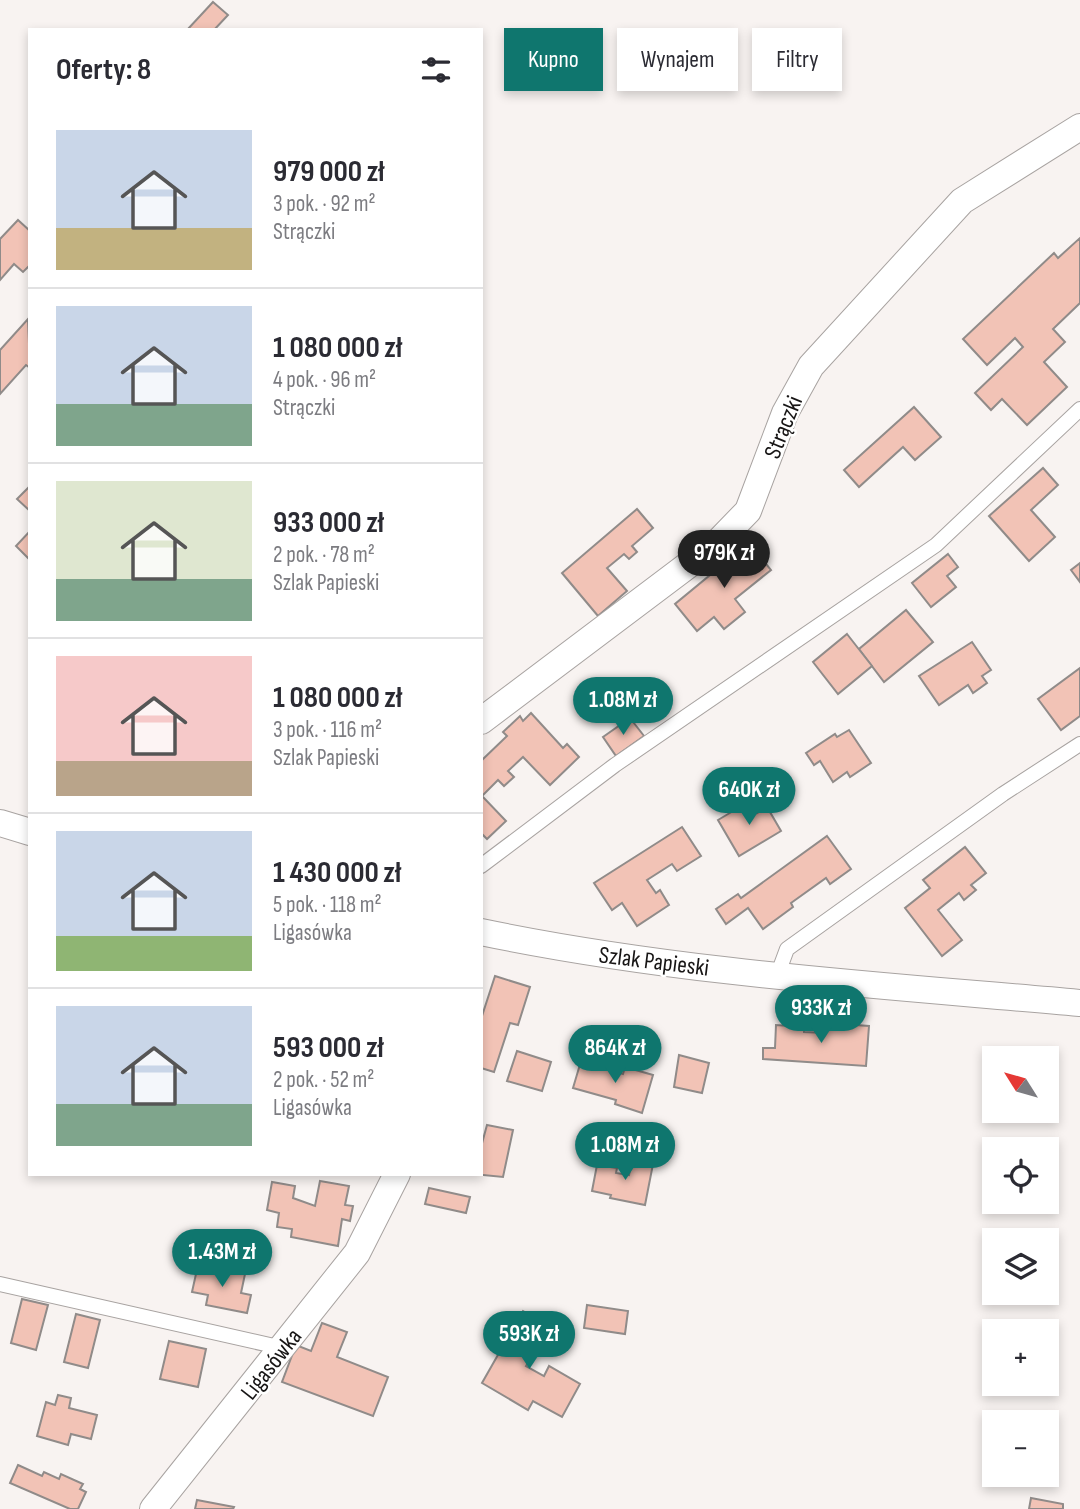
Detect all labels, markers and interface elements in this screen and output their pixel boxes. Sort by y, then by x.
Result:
chip: Kupno [504,28,603,91]
chip: Wynajem [617,28,738,91]
chip: Filtry [752,28,842,91]
icon: filters [417,51,455,89]
text: Oferty: 8 [56,52,151,88]
text: 979 000 zł [273,154,384,190]
icon: home [112,158,196,242]
text: 3 pok. · 92 m² [273,190,376,218]
text: Strączki [273,218,335,246]
text: 1 080 000 zł [273,330,402,366]
icon: home [112,334,196,418]
text: 4 pok. · 96 m² [273,366,376,394]
street label: Strączki [758,392,809,463]
text: Strączki [273,394,335,422]
text: 933 000 zł [273,505,384,541]
icon: home [112,509,196,593]
pin: 979K zł [659,530,789,590]
text: 979K zł [694,539,754,567]
text: 2 pok. · 78 m² [273,541,375,569]
text: Szlak Papieski [273,569,379,597]
pin: 1.08M zł [551,678,695,737]
text: 1 080 000 zł [273,680,402,716]
icon: home [112,684,196,768]
text: 1.08M zł [589,686,657,714]
text: 3 pok. · 116 m² [273,716,382,744]
text: Szlak Papieski [273,744,379,772]
pin: 640K zł [684,768,814,827]
text: 640K zł [718,776,780,804]
text: 1 430 000 zł [273,855,401,891]
icon: home [112,859,196,943]
text: 5 pok. · 118 m² [273,891,382,919]
text: Ligasówka [273,919,352,947]
street label: Szlak Papieski [597,940,711,983]
pin: 933K zł [756,986,886,1045]
text: 933K zł [791,994,851,1022]
pin: 864K zł [550,1026,680,1085]
text: 593 000 zł [273,1030,384,1066]
icon: home [112,1034,196,1118]
text: 864K zł [584,1034,646,1062]
north arrow [982,1046,1059,1124]
map controls [982,1046,1059,1487]
text: 2 pok. · 52 m² [273,1066,375,1094]
text: Ligasówka [273,1094,352,1122]
pin: 1.08M zł [553,1122,697,1182]
text: 1.08M zł [591,1131,659,1159]
button: locate [982,1137,1059,1214]
button: layers [982,1228,1059,1305]
pin: 1.43M zł [150,1230,294,1289]
text: 1.43M zł [188,1238,256,1266]
pin: 593K zł [464,1312,594,1371]
button: + [982,1319,1059,1396]
text: 593K zł [499,1320,559,1348]
street label: Ligasówka [235,1323,308,1406]
button: − [982,1410,1059,1487]

